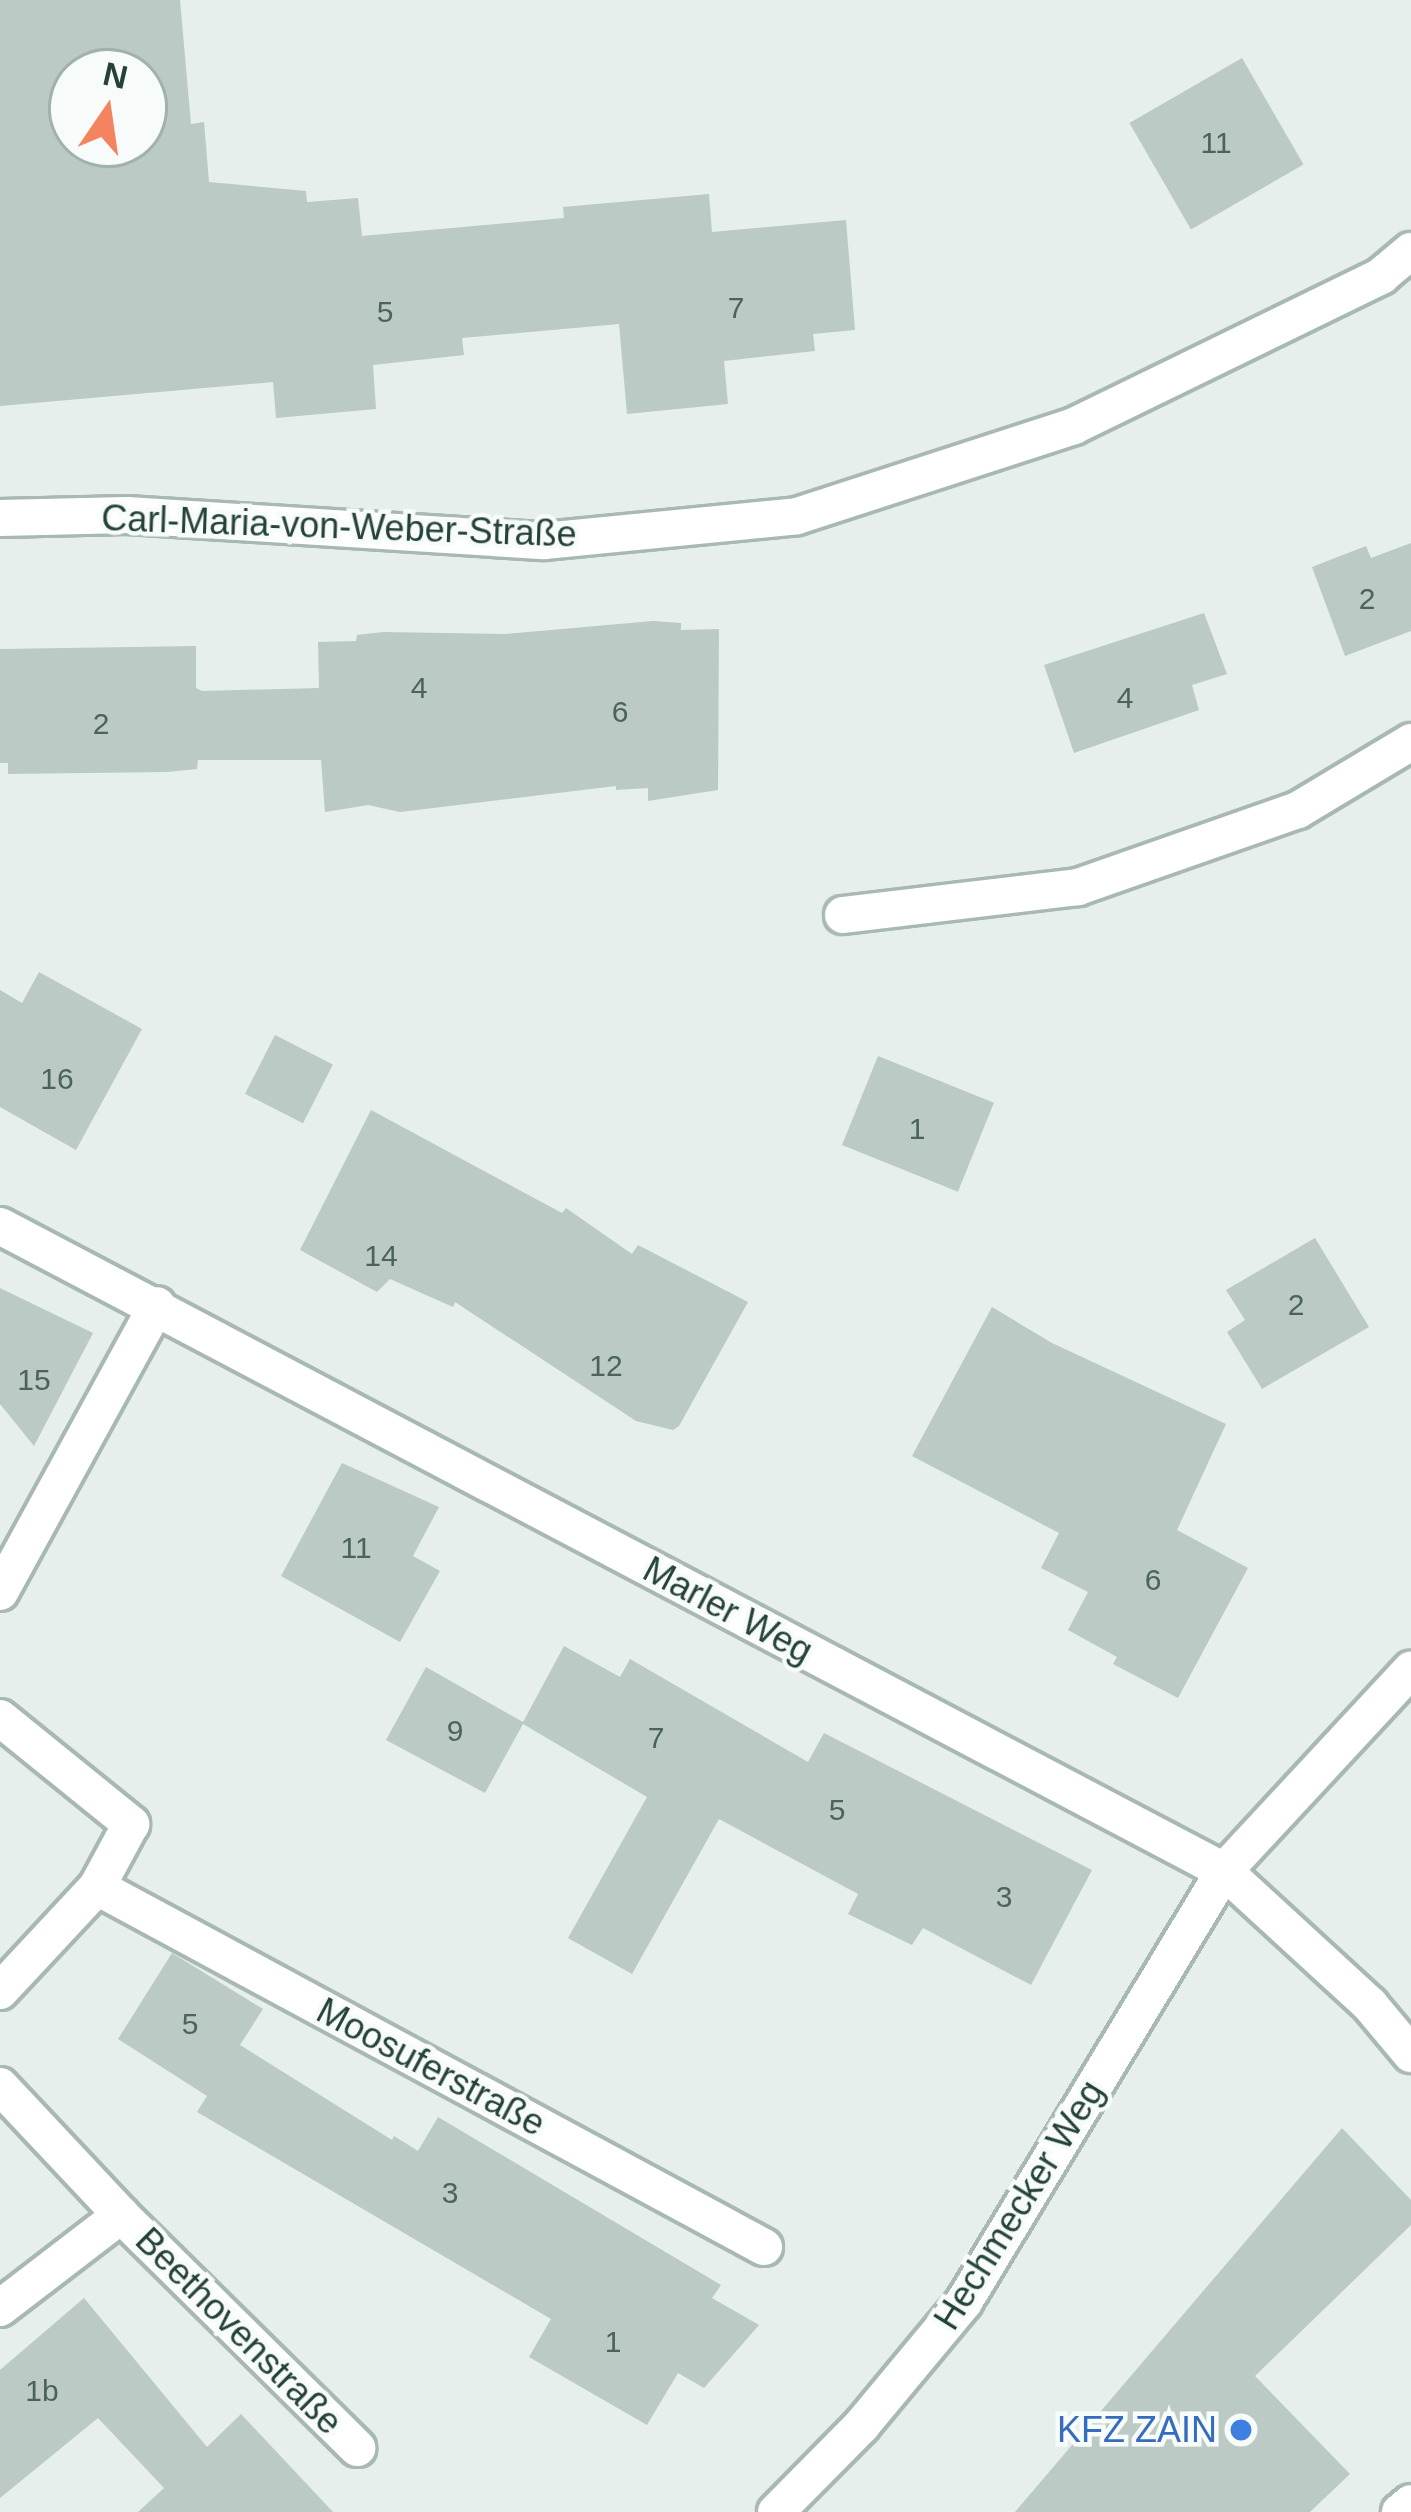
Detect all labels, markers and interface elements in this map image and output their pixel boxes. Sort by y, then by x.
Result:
north arrow [48,48,168,168]
text: N [100,55,131,96]
house number: 11 [1200,125,1232,161]
house number: 7 [728,290,744,326]
house number: 5 [377,294,393,330]
street label: Carl-Maria-von-Weber-Straße [101,496,577,556]
house number: 2 [1359,581,1375,617]
house number: 4 [411,670,427,706]
house number: 4 [1117,680,1133,716]
house number: 6 [612,694,628,730]
house number: 2 [93,706,109,742]
house number: 16 [40,1061,74,1097]
house number: 1 [909,1111,925,1147]
house number: 14 [364,1238,398,1274]
house number: 2 [1288,1287,1304,1323]
house number: 12 [589,1348,623,1384]
house number: 15 [17,1362,51,1398]
house number: 11 [340,1530,372,1566]
street label: Marler Weg [636,1547,820,1673]
house number: 6 [1145,1562,1161,1598]
house number: 9 [447,1713,463,1749]
house number: 7 [648,1720,664,1756]
house number: 5 [829,1792,845,1828]
house number: 3 [996,1879,1012,1915]
street label: Moosuferstraße [310,1989,552,2145]
house number: 5 [182,2006,198,2042]
street label: Hechmecker Weg [925,2073,1113,2337]
house number: 3 [442,2175,458,2211]
street label: Beethovenstraße [127,2219,351,2443]
house number: 1 [605,2324,621,2360]
house number: 1b [25,2373,59,2409]
place label: KFZ ZAIN [1057,2408,1217,2452]
marker: KFZ ZAIN [1228,2417,1254,2443]

